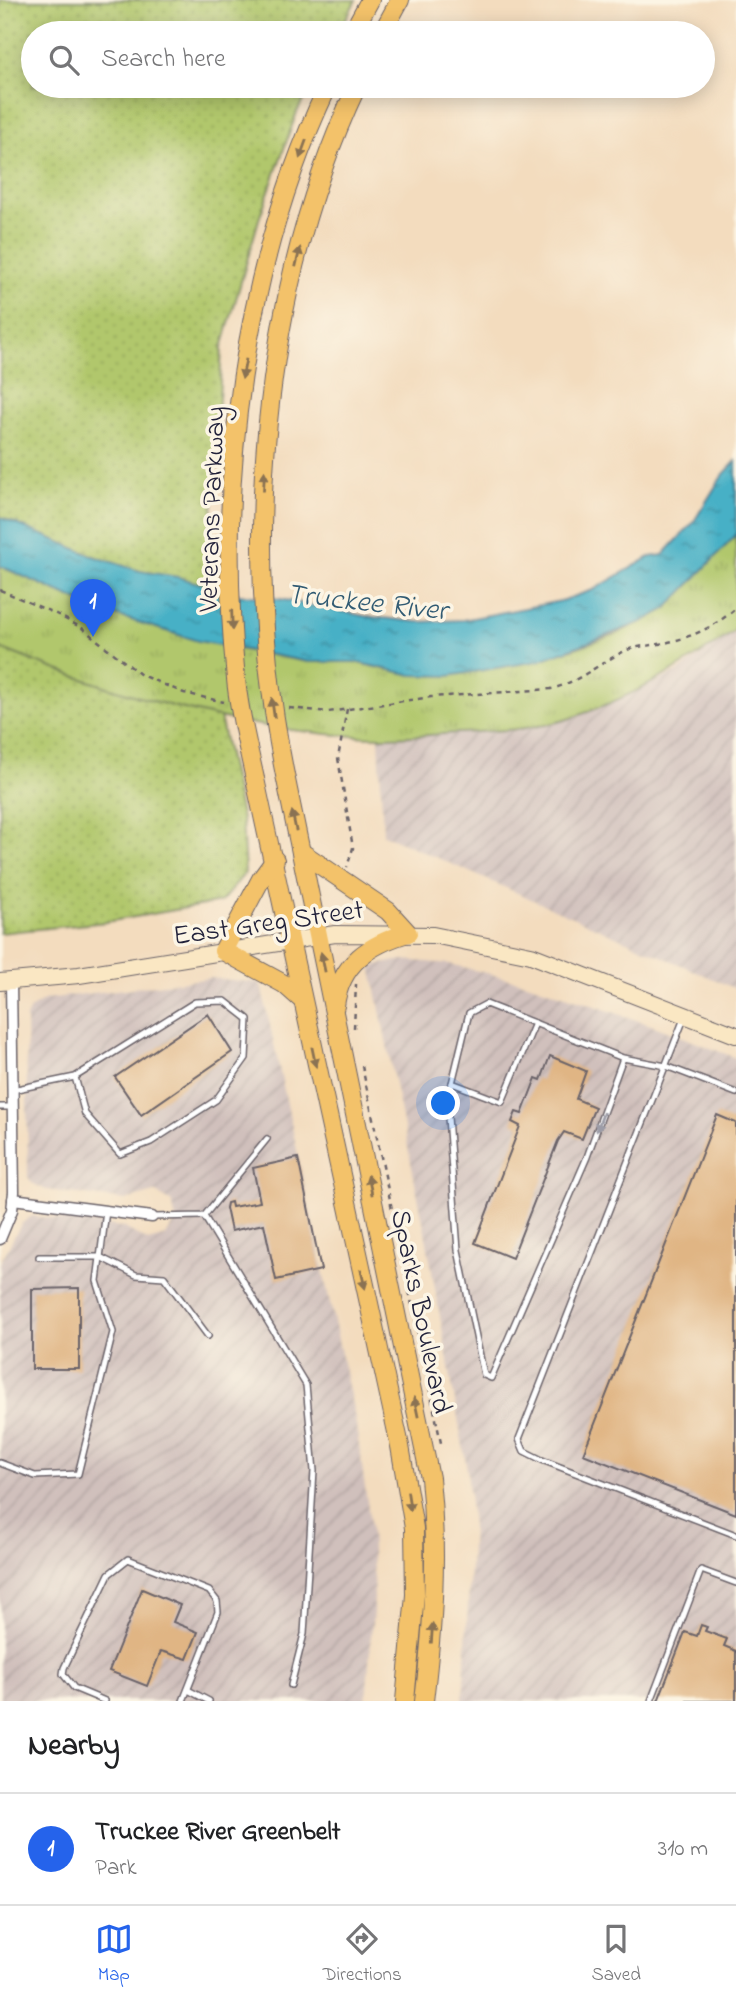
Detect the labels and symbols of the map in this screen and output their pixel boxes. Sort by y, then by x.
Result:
one-way arrow [297,139,308,160]
one-way arrow [293,246,304,268]
one-way arrow [238,358,249,380]
street label: Veterans Parkway [189,405,238,614]
one-way arrow [258,470,269,492]
water label: Truckee River [284,574,453,635]
pin: 1 [70,579,116,637]
one-way arrow [226,609,238,631]
one-way arrow [267,697,278,719]
one-way arrow [289,810,300,832]
street label: East Greg Street [171,891,366,958]
one-way arrow [318,951,329,973]
one-way arrow [308,1046,319,1068]
your location [426,1086,460,1120]
one-way arrow [594,1111,605,1132]
one-way arrow [364,1174,375,1196]
street label: Sparks Boulevard [378,1206,461,1418]
one-way arrow [358,1268,369,1290]
one-way arrow [411,1396,422,1418]
one-way arrow [404,1490,415,1512]
one-way arrow [427,1622,438,1644]

